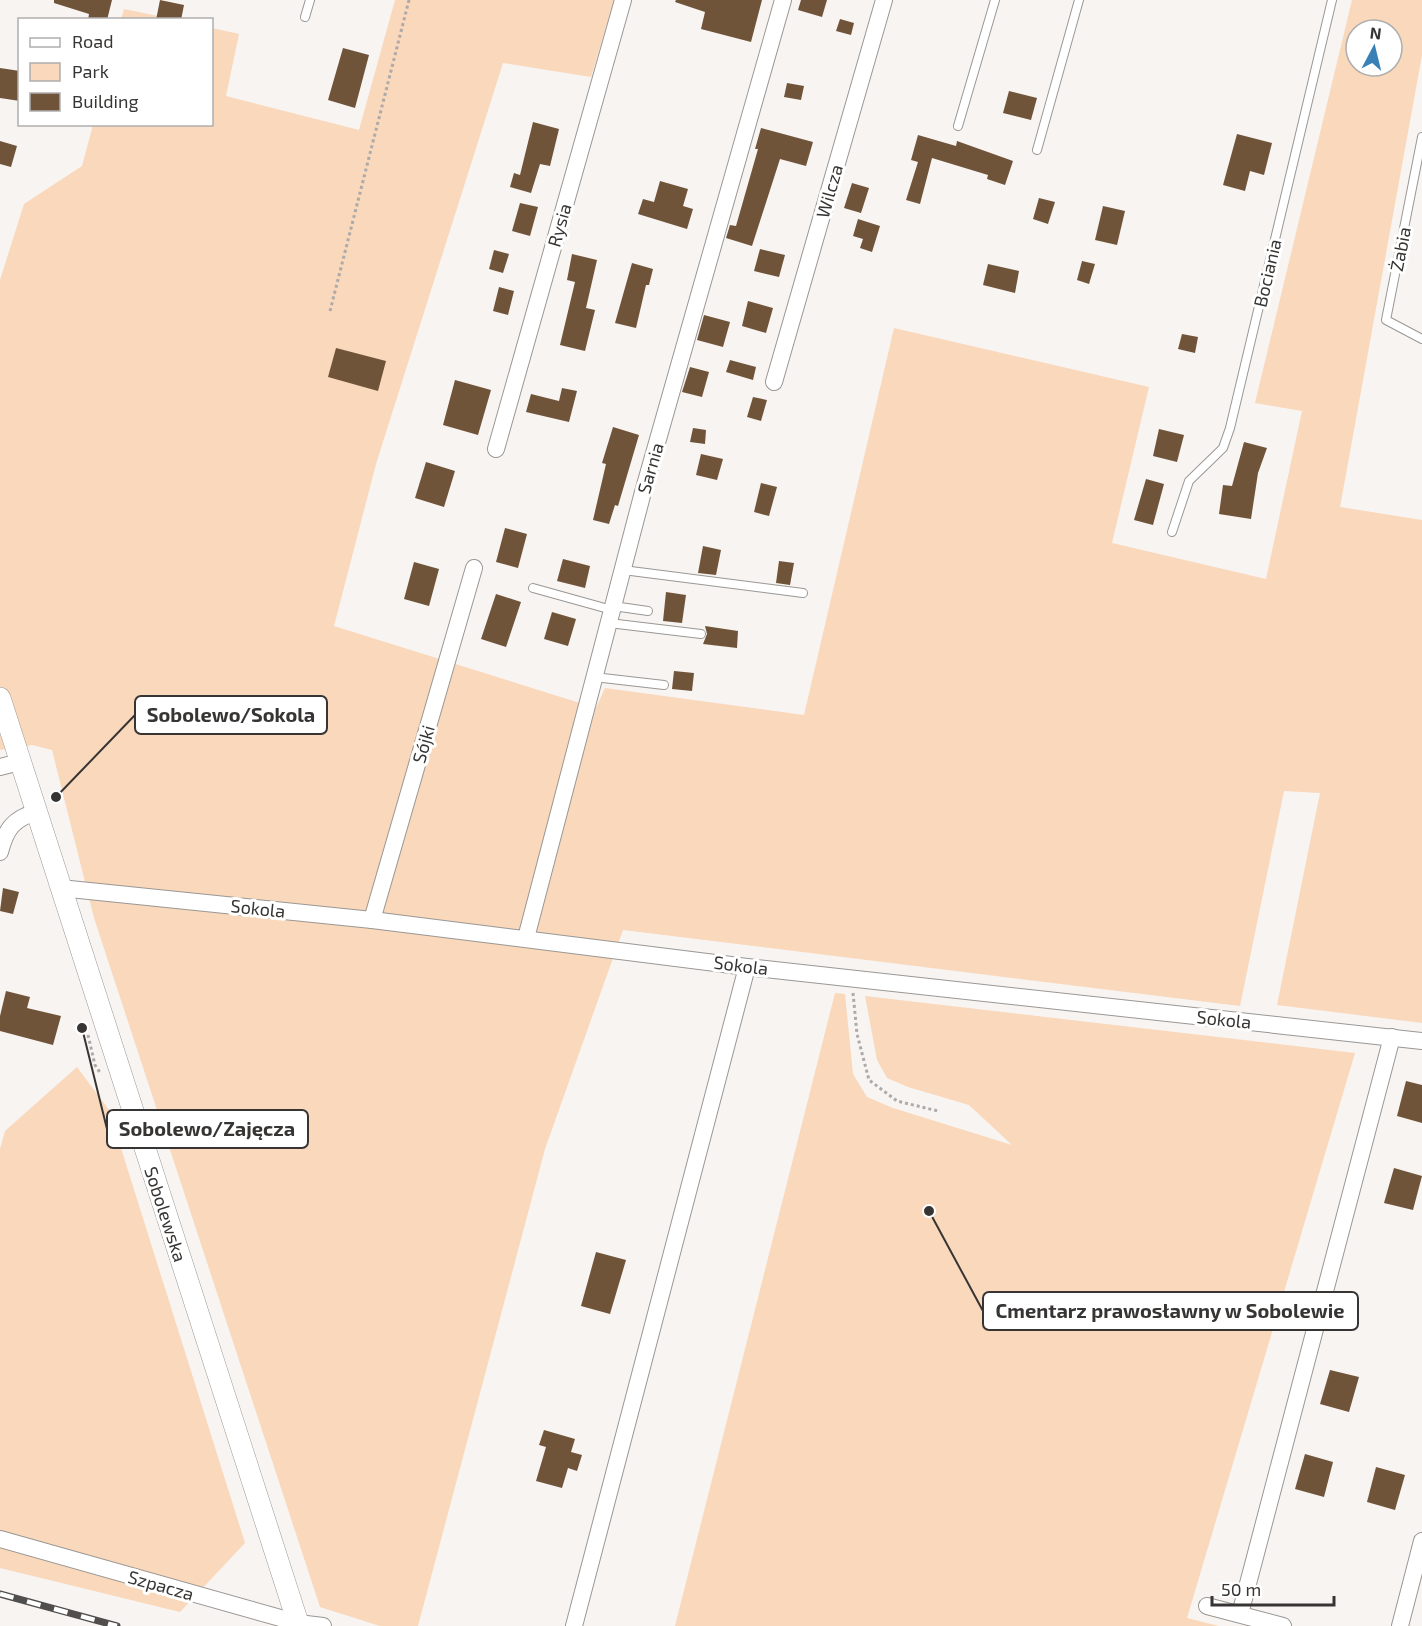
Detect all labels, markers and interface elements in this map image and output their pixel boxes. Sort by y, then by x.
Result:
legend [18,18,213,126]
north arrow [1344,18,1404,78]
text: N [1369,22,1383,43]
text: Road [72,30,113,52]
text: Park [72,60,109,82]
text: Building [72,90,139,112]
street label: Wilcza [811,162,847,220]
street label: Rysia [542,201,576,249]
street label: Żabia [1385,225,1415,273]
street label: Bociania [1248,237,1286,309]
street label: Sarnia [632,440,668,496]
callout: Sobolewo/Sokola [135,696,327,734]
text: Sobolewo/Sokola [147,702,315,726]
street label: Sójki [407,722,439,766]
street label: Sokola [230,894,286,922]
street label: Sokola [713,951,769,979]
street label: Sokola [1196,1005,1252,1033]
callout: Sobolewo/Zajęcza [107,1110,308,1148]
text: Sobolewo/Zajęcza [119,1116,295,1140]
street label: Sobolewska [140,1164,192,1264]
callout: Cmentarz prawosławny w Sobolewie [983,1292,1358,1330]
text: Cmentarz prawosławny w Sobolewie [996,1298,1345,1323]
street label: Szpacza [126,1565,196,1605]
scale bar [1212,1569,1334,1607]
text: 50 m [1221,1578,1261,1600]

